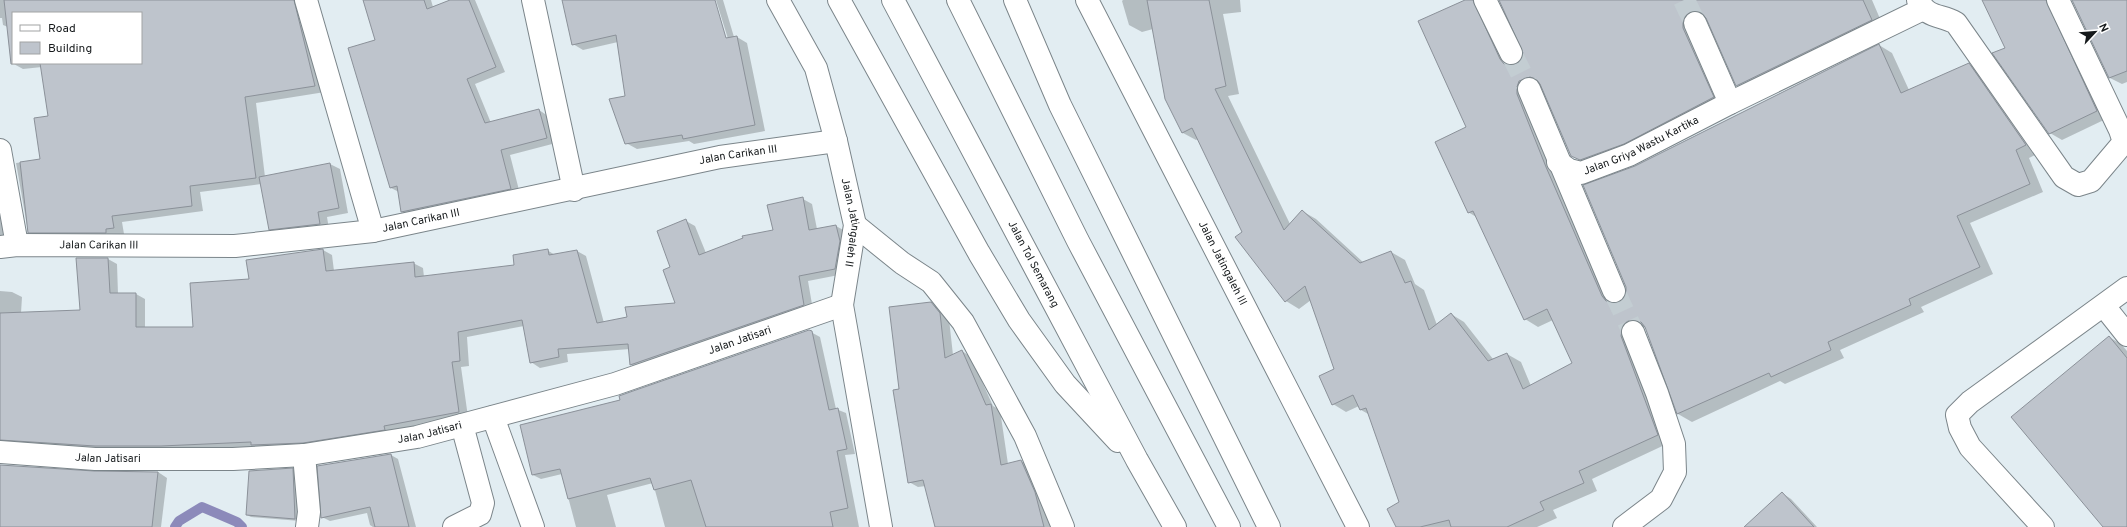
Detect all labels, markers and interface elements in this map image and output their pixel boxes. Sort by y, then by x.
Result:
legend [12,12,142,64]
north arrow [2075,12,2115,52]
text: Road [48,21,76,37]
text: N [2095,21,2111,35]
text: Building [48,41,92,57]
street label: Jalan Griya Wastu Kartika [1581,113,1702,178]
street label: Jalan Carikan III [698,142,778,168]
street label: Jalan Jatingaleh II [838,177,862,268]
street label: Jalan Carikan III [381,206,461,236]
street label: Jalan Tol Semarang [1004,218,1062,310]
street label: Jalan Jatingaleh III [1195,219,1250,308]
street label: Jalan Carikan III [59,238,138,253]
street label: Jalan Jatisari [706,323,773,358]
street label: Jalan Jatisari [396,418,463,447]
street label: Jalan Jatisari [74,451,141,466]

